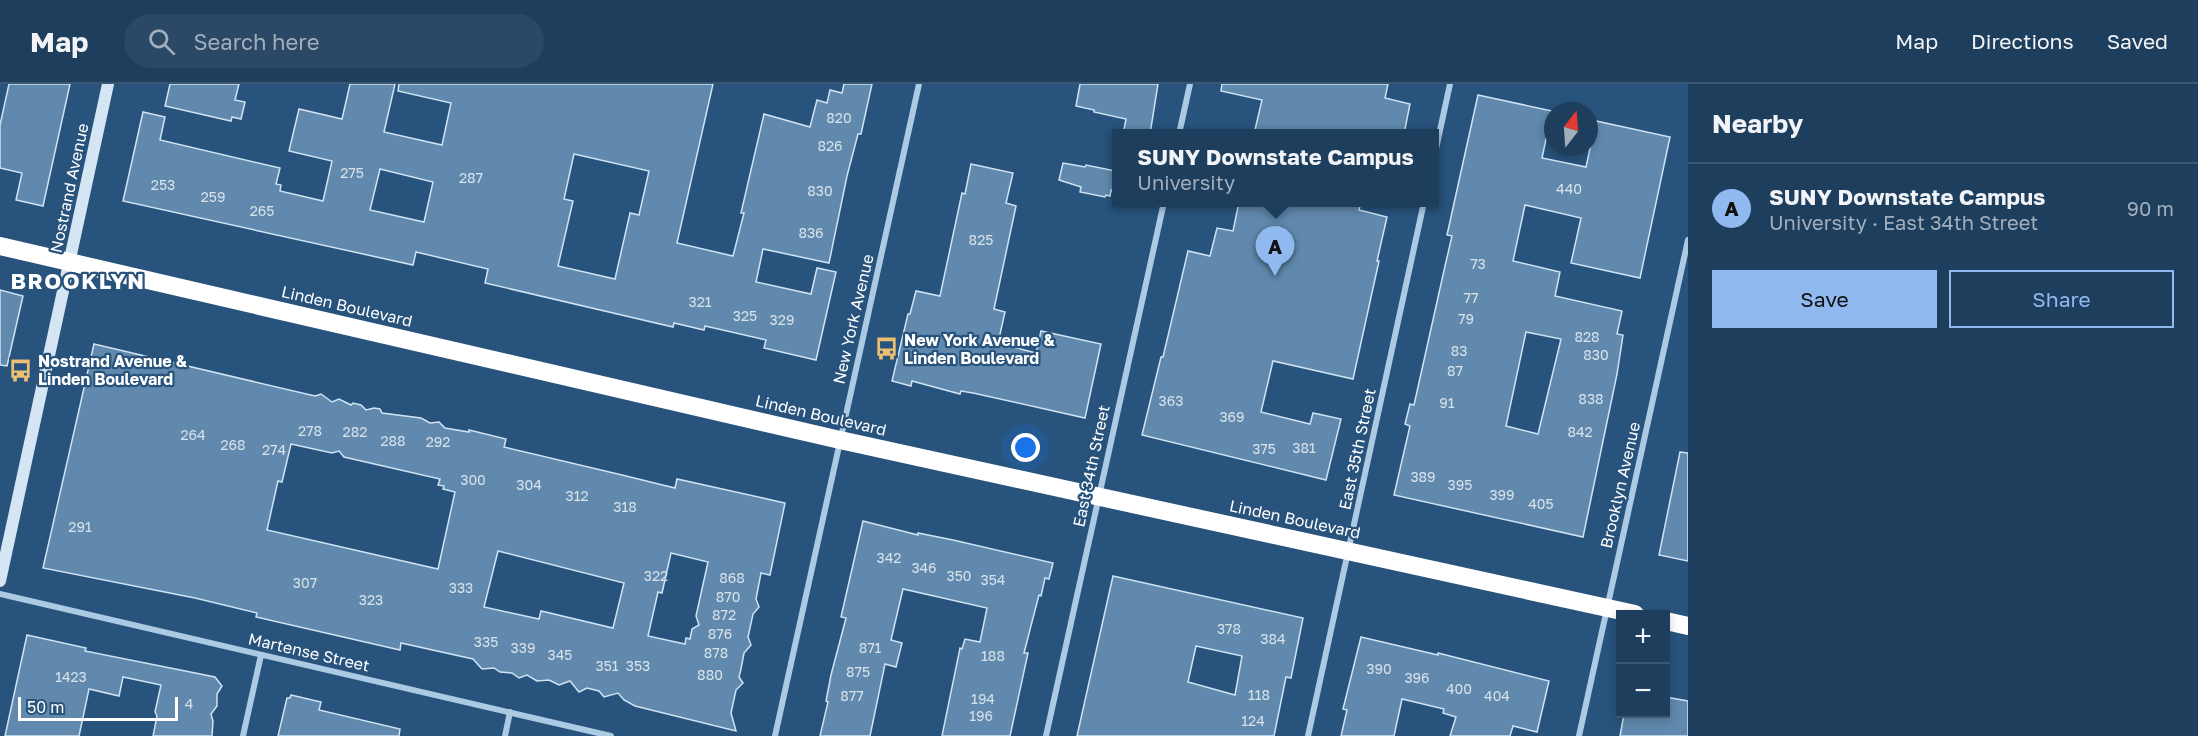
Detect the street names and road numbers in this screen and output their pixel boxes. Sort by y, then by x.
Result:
street label: Nostrand Avenue [46,121,92,255]
street label: New York Avenue [828,252,878,386]
street label: Linden Boulevard [280,281,414,331]
street label: East 35th Street [1334,386,1380,512]
street label: Linden Boulevard [754,390,888,440]
street label: East 34th Street [1068,403,1114,529]
street label: Brooklyn Avenue [1596,420,1644,550]
street label: Linden Boulevard [1228,495,1362,543]
street label: Martense Street [246,628,372,676]

